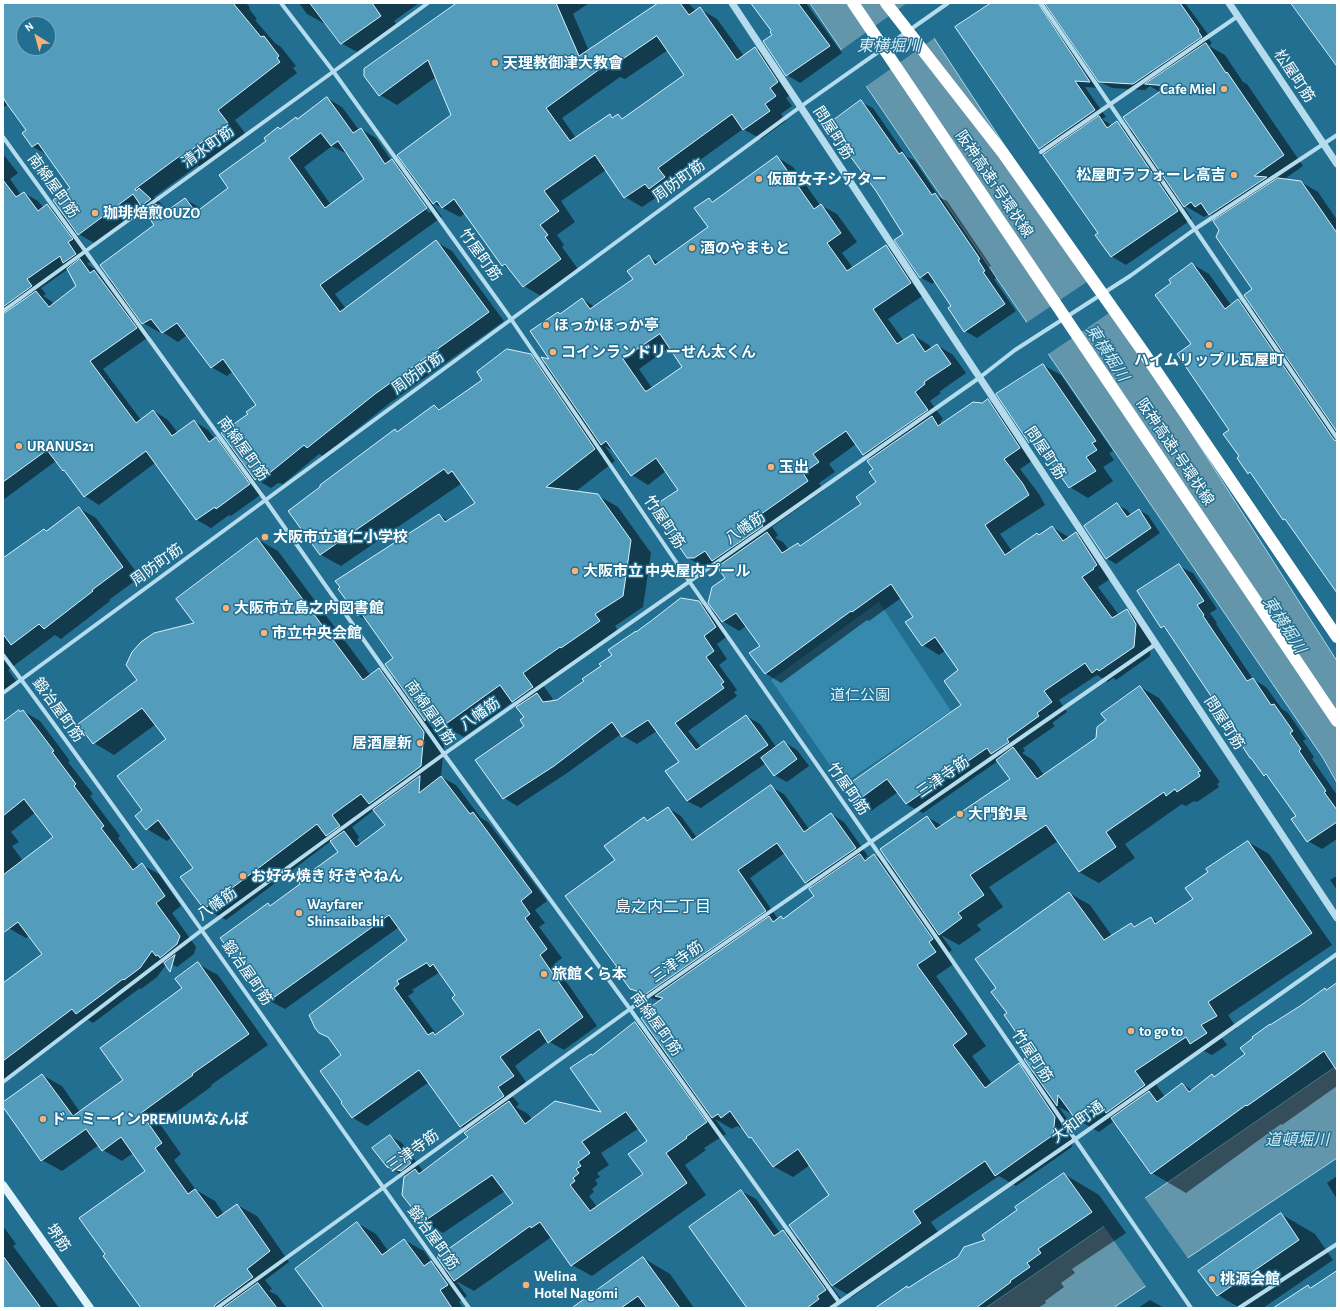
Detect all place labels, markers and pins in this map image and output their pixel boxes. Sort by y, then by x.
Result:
place label: 天理教御津大教會 [503,54,623,72]
marker: 天理教御津大教會 [490,58,500,68]
place label: Cafe Miel [1160,80,1216,98]
marker: Cafe Miel [1219,84,1229,94]
place label: 松屋町ラフォーレ高吉 [1076,166,1226,184]
place label: 仮面女子シアター [767,170,887,188]
marker: 松屋町ラフォーレ高吉 [1229,170,1239,180]
marker: 仮面女子シアター [754,174,764,184]
place label: 珈琲焙煎OUZO [103,204,200,222]
marker: 珈琲焙煎OUZO [90,208,100,218]
place label: 酒のやまもと [700,239,790,257]
marker: 酒のやまもと [687,243,697,253]
place label: ほっかほっか亭 [554,316,659,334]
marker: ほっかほっか亭 [541,320,551,330]
marker: ハイムリップル瓦屋町 [1204,340,1214,350]
place label: コインランドリーせん太くん [561,343,756,361]
marker: コインランドリーせん太くん [548,347,558,357]
place label: ハイムリップル瓦屋町 [1134,351,1284,369]
place label: URANUS21 [27,437,94,455]
marker: URANUS21 [14,441,24,451]
place label: 玉出 [779,458,809,476]
marker: 玉出 [766,462,776,472]
place label: 大阪市立道仁小学校 [273,528,408,546]
marker: 大阪市立道仁小学校 [260,532,270,542]
place label: 大阪市立 中央屋内プール [583,562,750,580]
marker: 大阪市立 中央屋内プール [570,566,580,576]
place label: 大阪市立島之内図書館 [234,599,384,617]
marker: 大阪市立島之内図書館 [221,603,231,613]
place label: 市立中央会館 [272,624,362,642]
marker: 市立中央会館 [259,628,269,638]
place label: 居酒屋新 [352,734,412,752]
marker: 居酒屋新 [415,738,425,748]
place label: 大門釣具 [968,805,1028,823]
marker: 大門釣具 [955,809,965,819]
place label: お好み焼き 好きやねん [251,867,403,885]
marker: お好み焼き 好きやねん [238,871,248,881]
place label: Wayfarer Shinsaibashi [307,895,384,930]
marker: Wayfarer Shinsaibashi [294,908,304,918]
place label: 旅館くら本 [552,965,627,983]
marker: 旅館くら本 [539,969,549,979]
place label: to go to [1139,1022,1183,1040]
marker: to go to [1126,1026,1136,1036]
place label: ドーミーインPREMIUMなんば [51,1110,249,1128]
marker: ドーミーインPREMIUMなんば [38,1114,48,1124]
place label: Welina Hotel Nagomi [534,1267,618,1302]
place label: 桃源会館 [1220,1270,1280,1288]
marker: 桃源会館 [1207,1274,1217,1284]
marker: Welina Hotel Nagomi [521,1280,531,1290]

